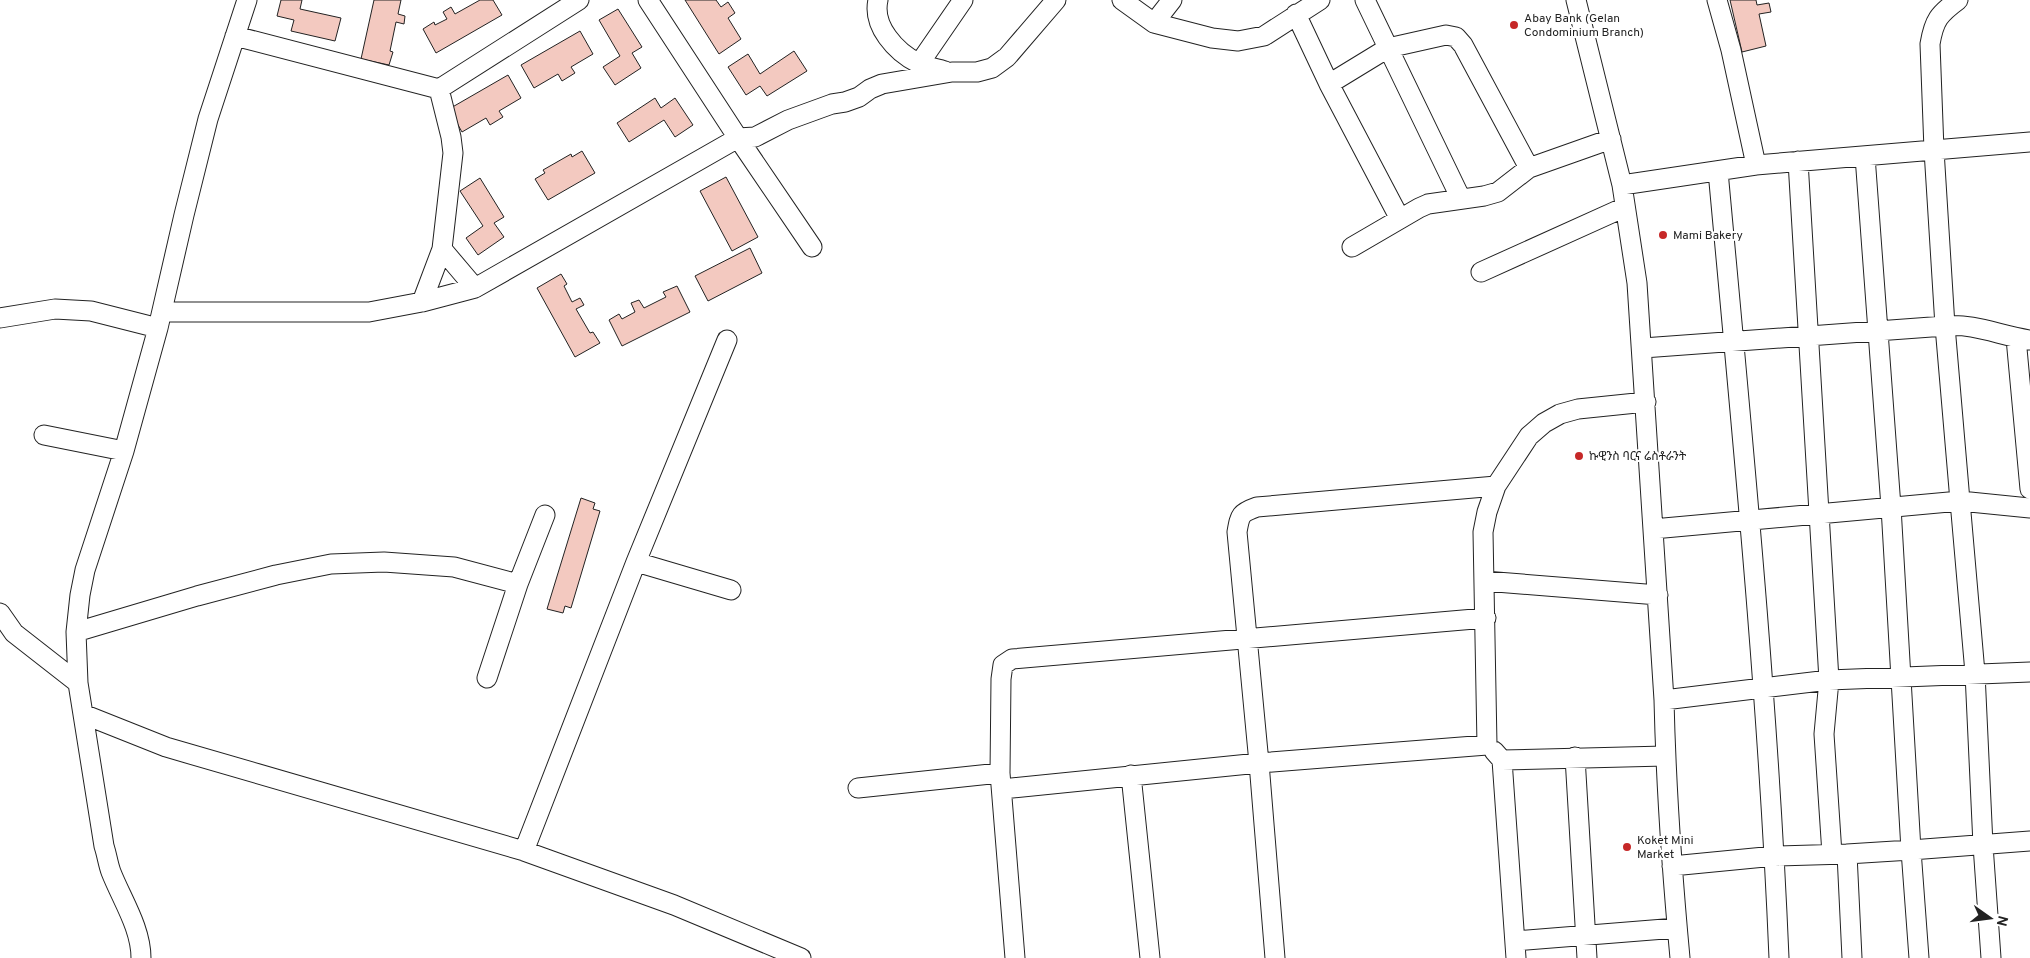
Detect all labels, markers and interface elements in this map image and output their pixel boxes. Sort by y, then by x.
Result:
place label: Abay Bank (Gelan Condominium Branch) [1524,11,1644,41]
marker: Abay Bank (Gelan Condominium Branch) [1508,19,1520,31]
place label: Mami Bakery [1673,228,1743,244]
marker: Mami Bakery [1657,229,1669,241]
place label: ኩዊንስ ባርና ሬስቶራንት [1589,449,1687,465]
marker: ኩዊንስ ባርና ሬስቶራንት [1573,450,1585,462]
place label: Koket Mini Market [1637,833,1694,863]
marker: Koket Mini Market [1621,841,1633,853]
north arrow [1965,893,2015,943]
text: N [1992,914,2011,928]

